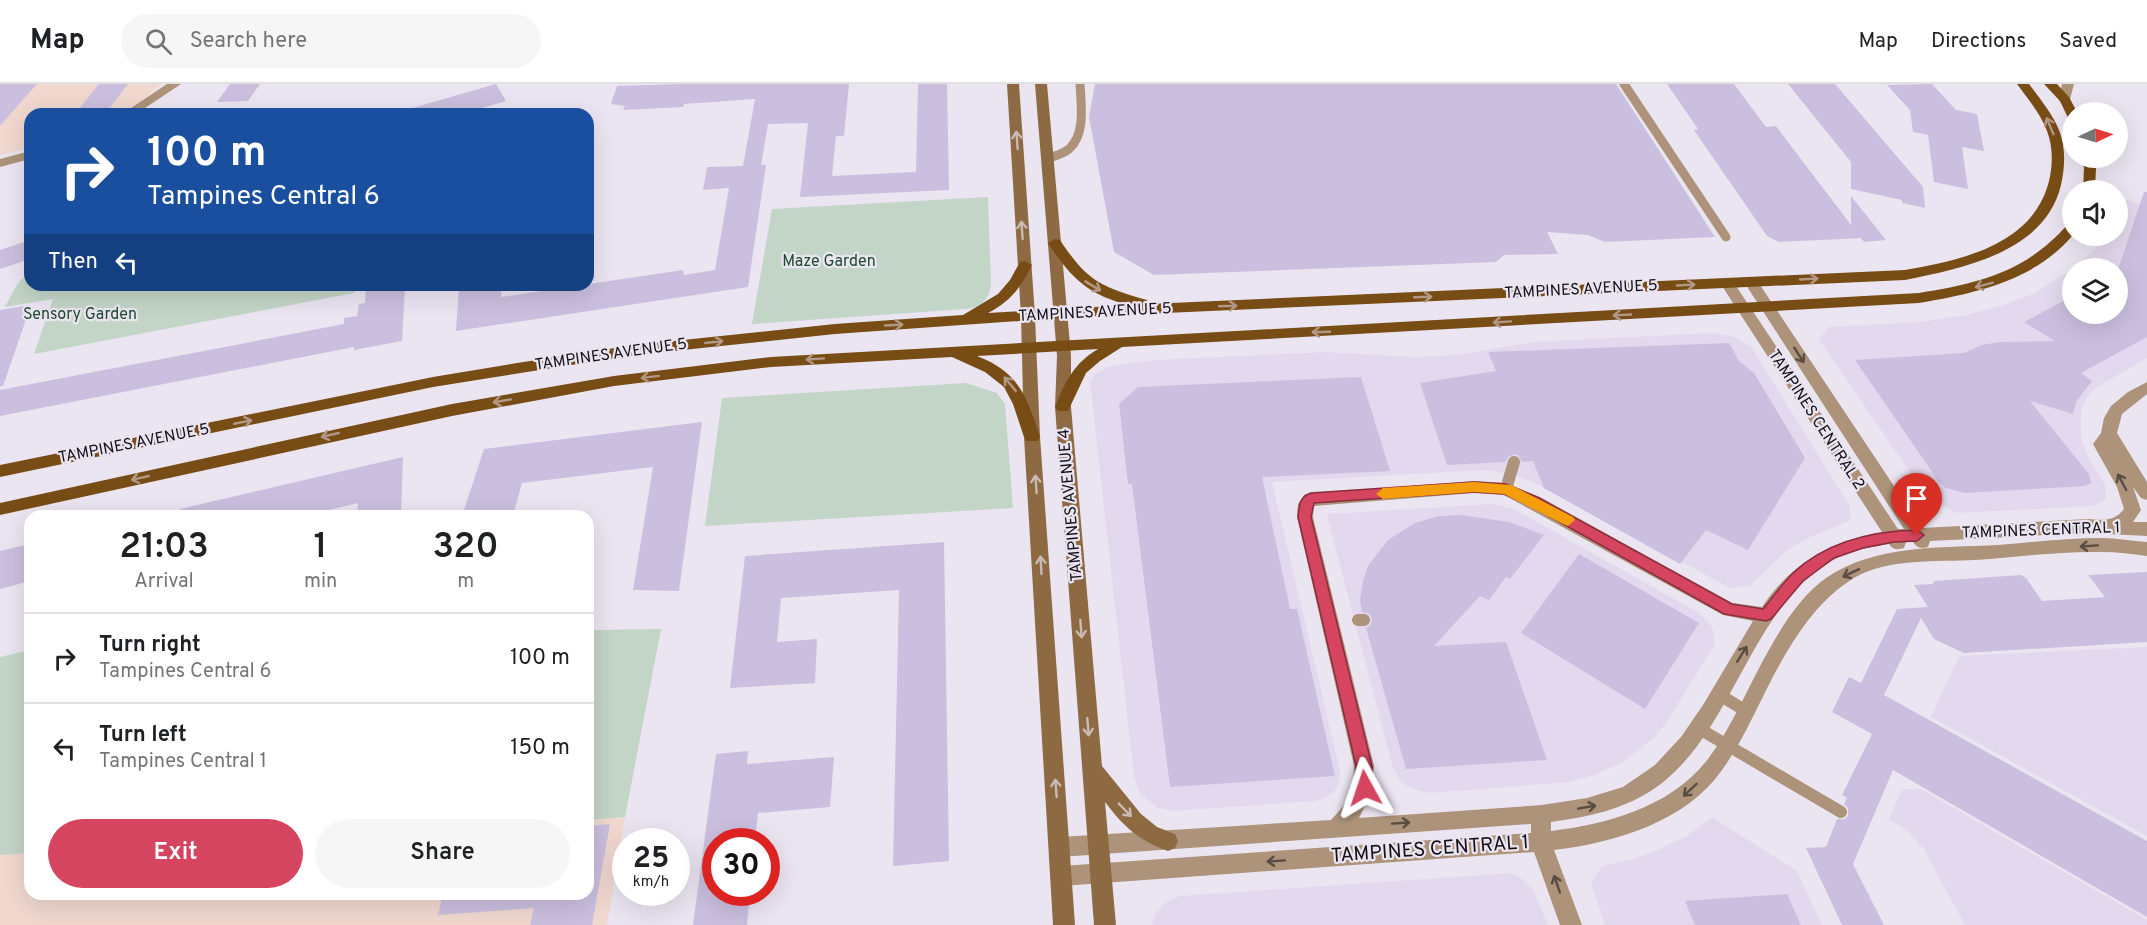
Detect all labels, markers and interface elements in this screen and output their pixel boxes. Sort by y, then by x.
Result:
search box [121,14,541,68]
text: Map [30,23,85,59]
icon: search [142,25,175,58]
text: Search here [190,28,307,55]
text: Map [1858,28,1898,55]
text: Directions [1931,28,2026,55]
text: Saved [2059,28,2117,55]
north arrow [2062,102,2128,168]
map controls [2062,102,2128,324]
one-way arrow [2044,117,2055,135]
text: 100 m [147,128,266,181]
one-way arrow [1011,130,1022,150]
icon: right [48,132,126,210]
text: Tampines Central 6 [147,180,380,214]
button: sound [2062,180,2128,246]
one-way arrow [1017,220,1028,240]
icon: left [110,246,143,279]
text: Then [48,249,98,276]
park label: Maze Garden [782,252,876,272]
button: layers [2062,258,2128,324]
one-way arrow [1799,274,1819,285]
street label: TAMPINES AVENUE 5 [1504,276,1658,304]
one-way arrow [1675,279,1695,290]
one-way arrow [1084,280,1101,292]
one-way arrow [1975,280,1994,292]
one-way arrow [1412,292,1432,303]
street label: TAMPINES AVENUE 5 [1018,299,1172,327]
one-way arrow [1217,300,1237,311]
park label: Sensory Garden [23,305,137,325]
one-way arrow [1613,309,1633,320]
one-way arrow [1493,316,1513,327]
one-way arrow [883,320,903,331]
one-way arrow [1311,326,1331,338]
street label: TAMPINES AVENUE 5 [534,334,688,376]
one-way arrow [704,336,724,347]
street label: TAMPINES CENTRAL 2 [1763,346,1869,494]
one-way arrow [1793,347,1806,364]
one-way arrow [806,354,826,365]
one-way arrow [641,372,661,383]
one-way arrow [1003,376,1016,392]
one-way arrow [493,396,513,407]
one-way arrow [233,416,252,428]
street label: TAMPINES AVENUE 5 [57,420,211,468]
street label: TAMPINES AVENUE 4 [1054,428,1088,582]
one-way arrow [321,430,340,442]
one-way arrow [131,472,150,484]
pin [1891,473,1942,535]
one-way arrow [2116,473,2127,491]
one-way arrow [1030,475,1041,495]
icon: arrive [1900,482,1933,515]
street label: TAMPINES CENTRAL 1 [1961,518,2121,544]
text: 21:03 [119,525,209,571]
text: 1 [314,525,328,571]
text: 320 [432,525,499,571]
one-way arrow [2079,541,2099,552]
one-way arrow [1036,556,1047,576]
one-way arrow [1843,567,1861,579]
text: Arrival [134,569,194,595]
text: min [304,569,337,595]
text: m [457,569,474,595]
one-way arrow [1075,619,1086,639]
text: Turn right [99,632,201,659]
icon: right [48,642,81,675]
text: 100 m [510,645,570,672]
one-way arrow [1736,646,1748,663]
text: Tampines Central 6 [99,659,271,685]
one-way arrow [1083,717,1094,737]
text: Turn left [99,722,187,749]
icon: left [48,732,81,765]
text: 150 m [510,735,570,762]
text: Tampines Central 1 [99,749,267,775]
position arrow [1333,756,1397,820]
one-way arrow [1050,779,1061,799]
one-way arrow [1683,783,1698,797]
one-way arrow [1577,801,1597,812]
one-way arrow [1118,802,1133,817]
one-way arrow [1391,818,1411,829]
button: Exit [48,819,303,888]
button: Share [315,819,570,888]
speed limit sign: 30 [702,828,780,906]
street label: TAMPINES CENTRAL 1 [1330,830,1530,870]
text: 25 [633,841,669,878]
one-way arrow [1267,855,1287,866]
text: km/h [633,873,669,892]
one-way arrow [1550,875,1561,894]

